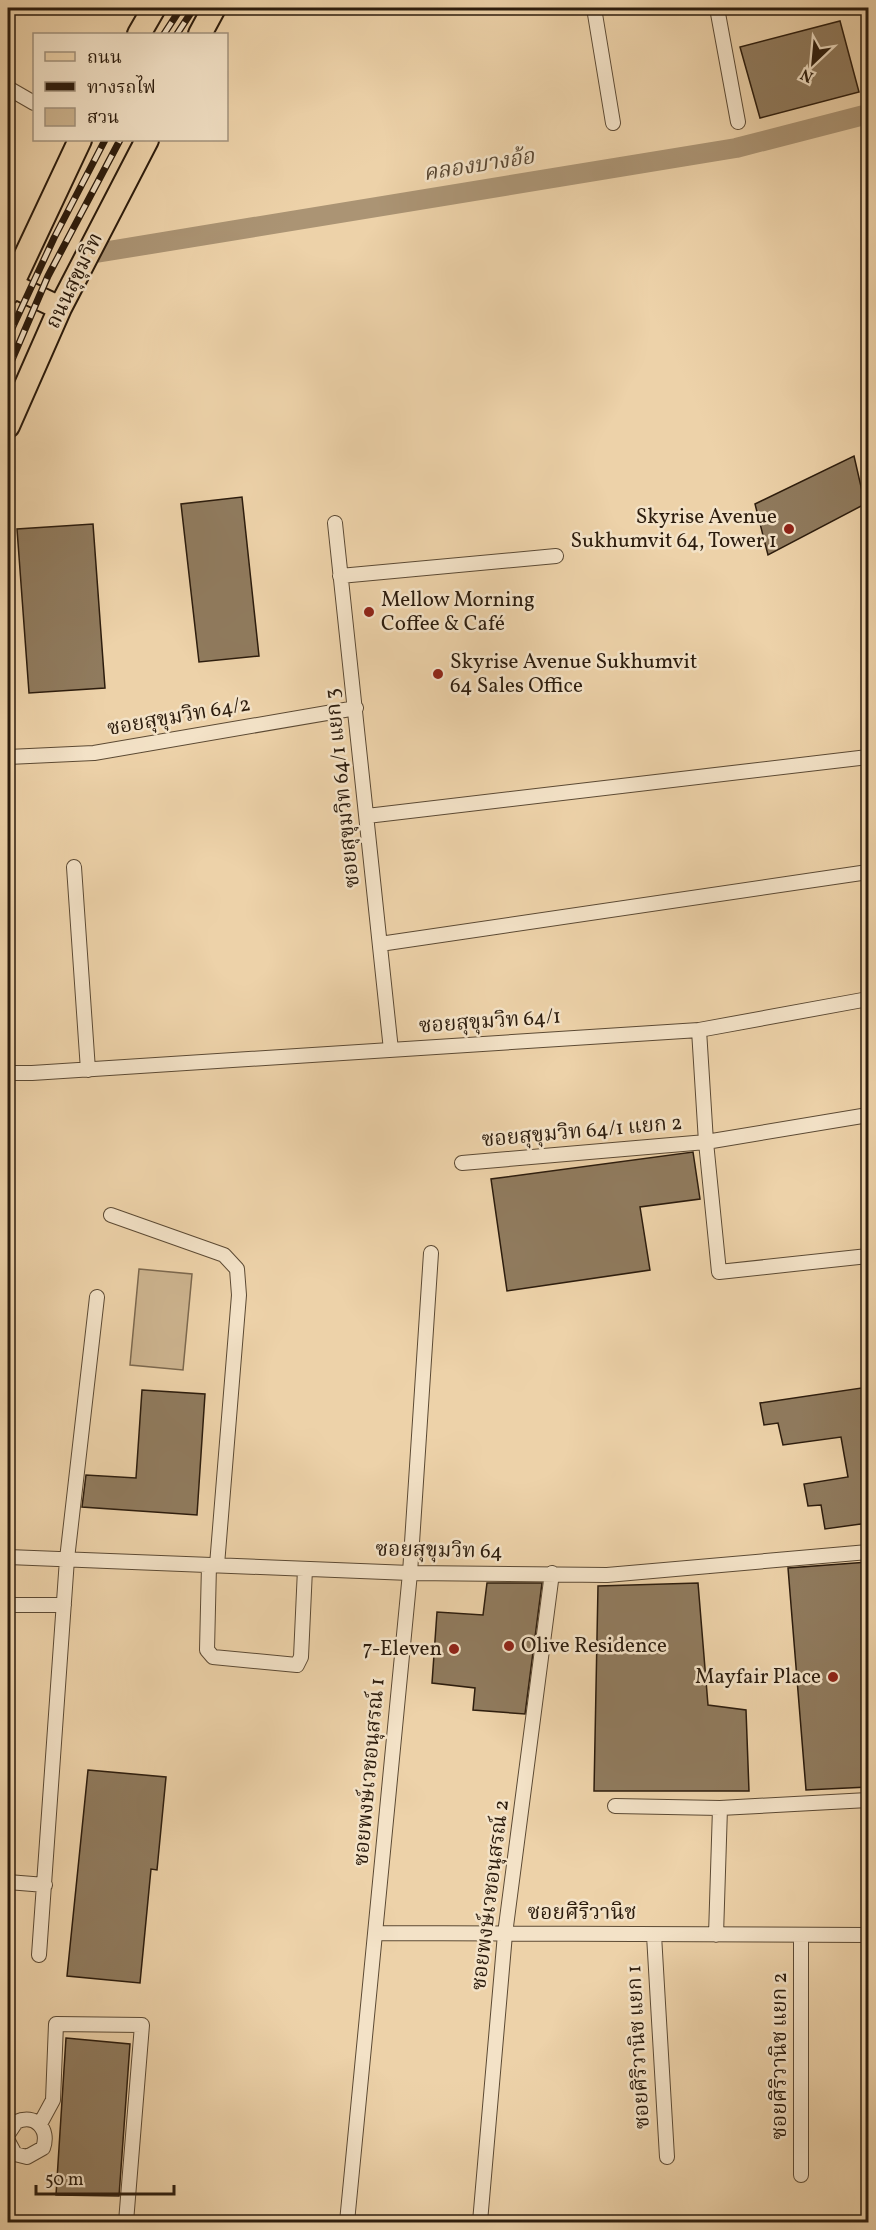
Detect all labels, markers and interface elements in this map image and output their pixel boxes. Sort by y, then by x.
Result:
legend [33,33,228,141]
north arrow [783,33,843,93]
text: ถนน [87,46,122,71]
text: N [797,62,817,87]
text: ทางรถไฟ [87,75,156,101]
text: สวน [87,106,119,131]
water label: คลองบางอ้อ [421,142,538,190]
street label: ถนนสุขุมวิท [39,228,111,334]
place label: Skyrise Avenue Sukhumvit 64, Tower 1 [571,503,777,556]
marker: Skyrise Avenue Sukhumvit 64, Tower 1 [782,522,796,536]
place label: Mellow Morning Coffee & Café [381,586,535,639]
marker: Mellow Morning Coffee & Café [362,605,376,619]
place label: Skyrise Avenue Sukhumvit 64 Sales Office [450,648,697,701]
marker: Skyrise Avenue Sukhumvit 64 Sales Office [431,667,445,681]
street label: ซอยสุขุมวิท 64/1 แยก 3 [318,687,368,889]
street label: ซอยสุขุมวิท 64/2 [105,690,253,744]
street label: ซอยสุขุมวิท 64/1 [418,1003,562,1041]
street label: ซอยสุขุมวิท 64/1 แยก 2 [481,1109,683,1155]
street label: ซอยสุขุมวิท 64 [375,1535,503,1567]
place label: Olive Residence [521,1632,667,1661]
place label: 7-Eleven [362,1635,442,1664]
marker: Olive Residence [502,1639,516,1653]
marker: 7-Eleven [447,1642,461,1656]
place label: Mayfair Place [695,1663,821,1692]
marker: Mayfair Place [826,1670,840,1684]
street label: ซอยพงษ์เวชอนุสรณ์ 1 [347,1677,393,1867]
street label: ซอยพงษ์เวชอนุสรณ์ 2 [465,1798,517,1992]
street label: ซอยศิริวานิช [528,1899,636,1928]
street label: ซอยศิริวานิช แยก 1 [620,1964,658,2130]
street label: ซอยศิริวานิช แยก 2 [766,1972,795,2140]
scale bar [36,2158,174,2196]
text: 50 m [45,2168,84,2193]

